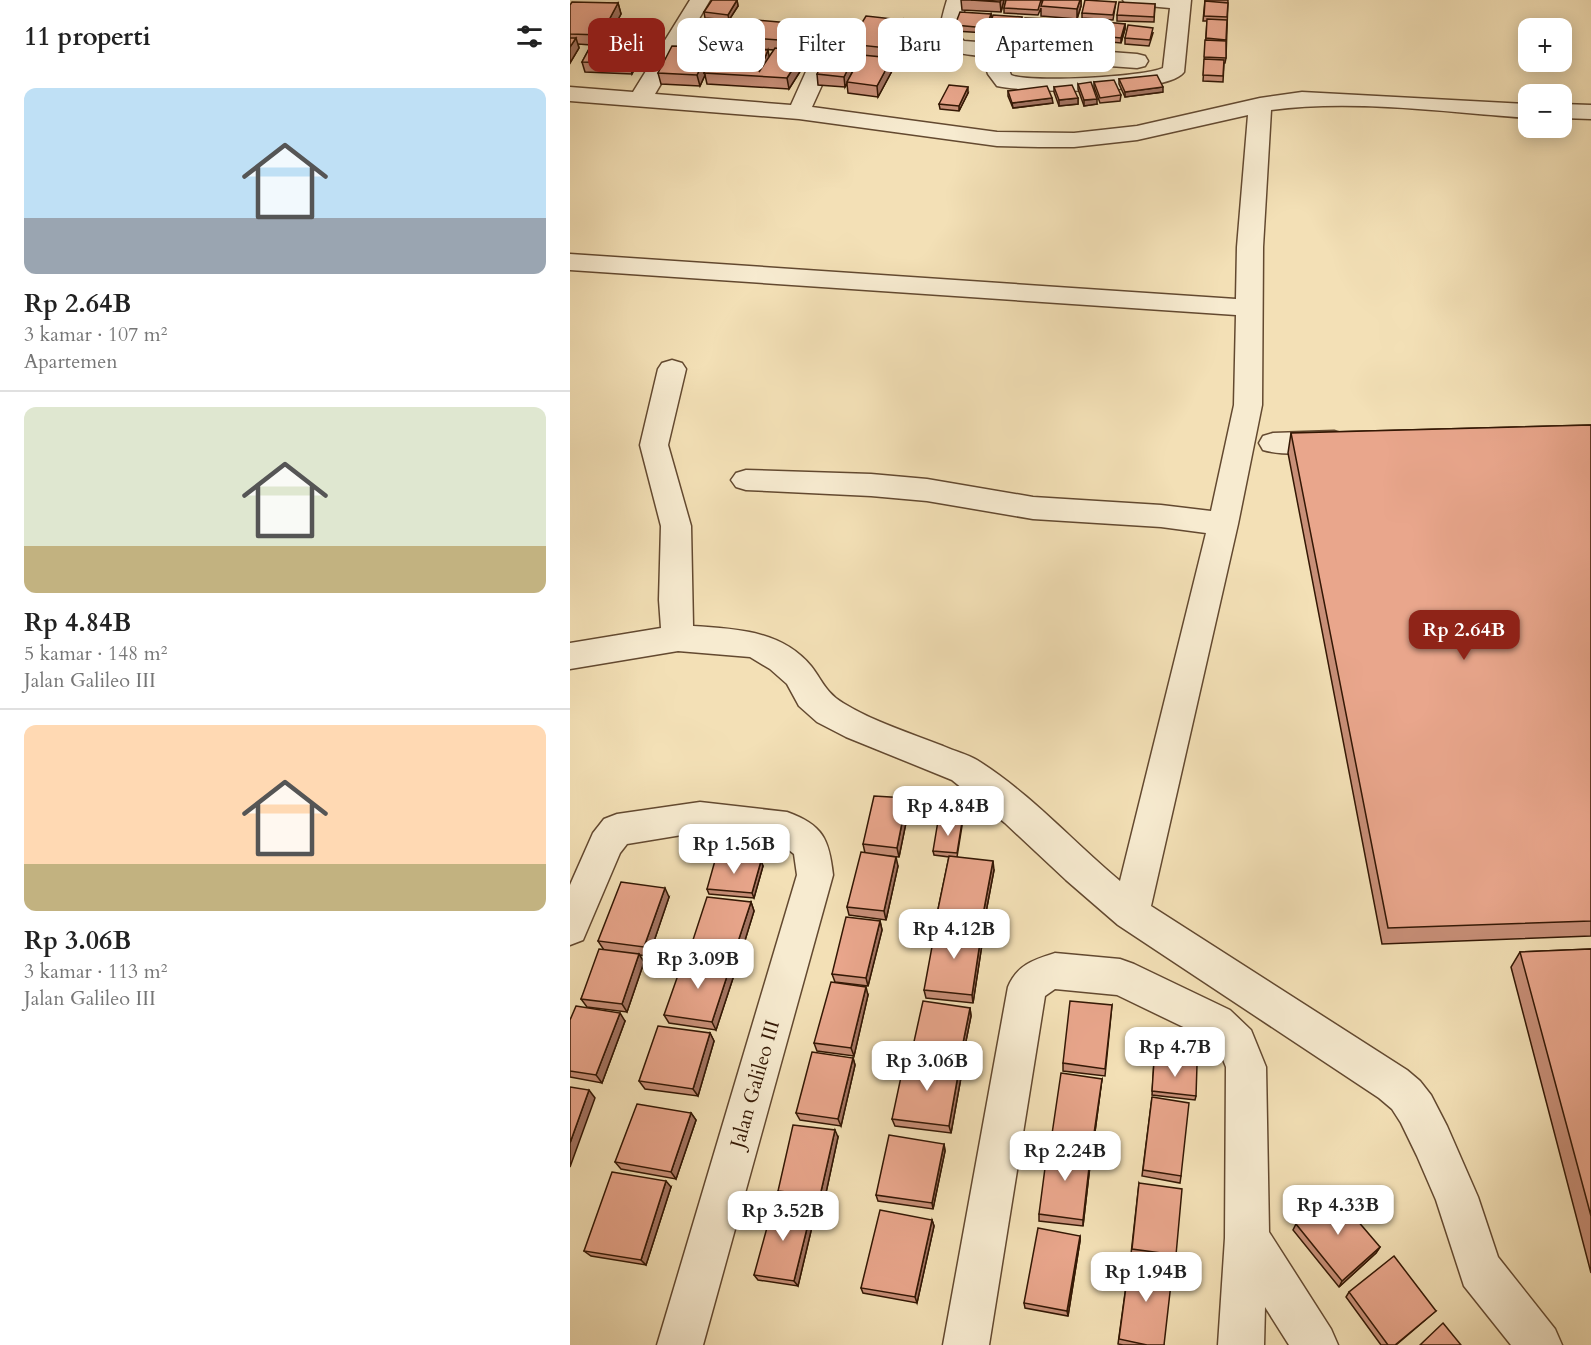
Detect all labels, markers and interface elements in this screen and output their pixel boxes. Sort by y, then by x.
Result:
chip: Beli [588,18,665,72]
chip: Sewa [677,18,765,72]
chip: Filter [777,18,866,72]
chip: Baru [878,18,963,72]
chip: Apartemen [975,18,1115,72]
map controls [1518,18,1572,138]
button: + [1518,18,1572,72]
text: 11 properti [24,19,151,54]
icon: filters [513,20,546,53]
button: − [1518,84,1572,138]
icon: home [231,127,339,235]
text: Rp 2.64B [24,286,131,321]
text: 3 kamar · 107 m² [24,321,167,348]
text: Apartemen [24,348,118,375]
icon: home [231,446,339,554]
text: Rp 4.84B [24,605,131,640]
pin: Rp 2.64B [1402,610,1526,661]
text: Rp 2.64B [1423,616,1505,643]
text: 5 kamar · 148 m² [24,640,167,667]
text: Jalan Galileo III [24,667,156,694]
icon: home [231,764,339,872]
pin: Rp 4.84B [886,786,1010,837]
text: Rp 4.84B [907,792,989,819]
pin: Rp 1.56B [672,824,796,875]
text: Rp 1.56B [693,830,775,857]
pin: Rp 4.12B [892,909,1016,960]
text: Rp 4.12B [913,915,995,942]
text: Rp 3.06B [24,923,131,958]
pin: Rp 3.09B [636,939,760,990]
text: Rp 3.09B [657,945,739,972]
text: 3 kamar · 113 m² [24,958,167,985]
text: Jalan Galileo III [24,985,156,1012]
street label: Jalan Galileo III [723,1017,786,1154]
pin: Rp 4.7B [1120,1027,1230,1078]
text: Rp 4.7B [1139,1033,1211,1060]
pin: Rp 3.06B [865,1041,989,1092]
text: Rp 3.06B [886,1047,968,1074]
pin: Rp 2.24B [1003,1131,1127,1182]
text: Rp 2.24B [1024,1137,1106,1164]
pin: Rp 4.33B [1276,1185,1400,1236]
pin: Rp 3.52B [721,1191,845,1242]
text: Rp 4.33B [1297,1191,1379,1218]
text: Rp 3.52B [742,1197,824,1224]
pin: Rp 1.94B [1084,1252,1208,1303]
text: Rp 1.94B [1105,1258,1187,1285]

